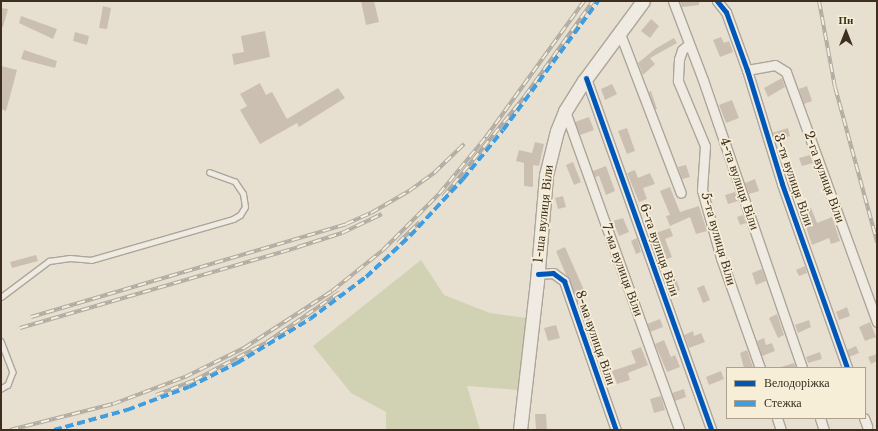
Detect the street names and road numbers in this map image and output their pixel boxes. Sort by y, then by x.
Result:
street label: 2-га вулиця Віли [800,129,848,225]
street label: 3-тя вулиця Віли [770,132,816,228]
street label: 4-та вулиця Віли [716,136,762,232]
street label: 1-ша вулиця Віли [531,164,557,264]
street label: 5-та вулиця Віли [697,191,739,287]
street label: 6-та вулиця Віли [636,202,682,298]
street label: 7-ма вулиця Віли [598,222,646,318]
street label: 8-ма вулиця Віли [572,289,618,387]

